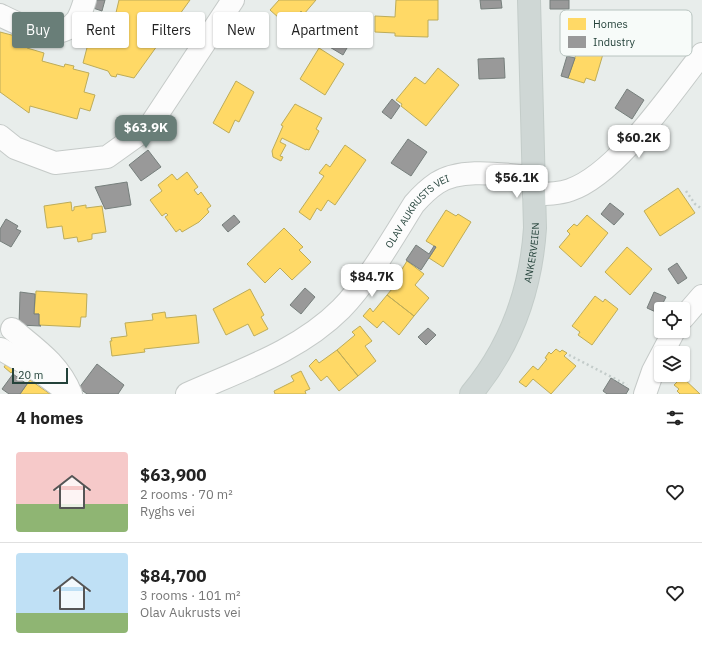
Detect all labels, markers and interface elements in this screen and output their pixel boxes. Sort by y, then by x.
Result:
legend [560,10,692,56]
chip: Buy [12,12,64,48]
chip: Rent [72,12,129,48]
chip: Filters [137,12,205,48]
chip: New [213,12,269,48]
chip: Apartment [277,12,373,48]
text: Homes [593,17,628,31]
text: Industry [593,35,636,49]
pin: $63.9K [113,115,179,149]
text: $63.9K [124,119,168,136]
pin: $60.2K [606,125,672,159]
text: $60.2K [617,129,661,146]
pin: $56.1K [484,165,550,199]
text: $56.1K [495,169,539,186]
street label: OLAV AUKRUSTS VEI [382,171,451,250]
street label: ANKERVEIEN [520,222,542,284]
pin: $84.7K [339,264,405,298]
text: $84.7K [350,268,394,285]
map controls [654,302,690,382]
button: locate [654,302,690,338]
button: layers [654,346,690,382]
scale bar [12,366,68,385]
text: 20 m [18,368,43,382]
text: 4 homes [16,407,83,429]
icon: filters [664,407,686,429]
text: $63,900 [140,464,207,486]
icon: home [48,468,96,516]
icon: heart [664,481,686,503]
text: 2 rooms · 70 m² [140,486,233,503]
text: Ryghs vei [140,503,195,520]
text: $84,700 [140,565,207,587]
icon: home [48,569,96,617]
icon: heart [664,582,686,604]
text: 3 rooms · 101 m² [140,587,241,604]
text: Olav Aukrusts vei [140,604,241,621]

